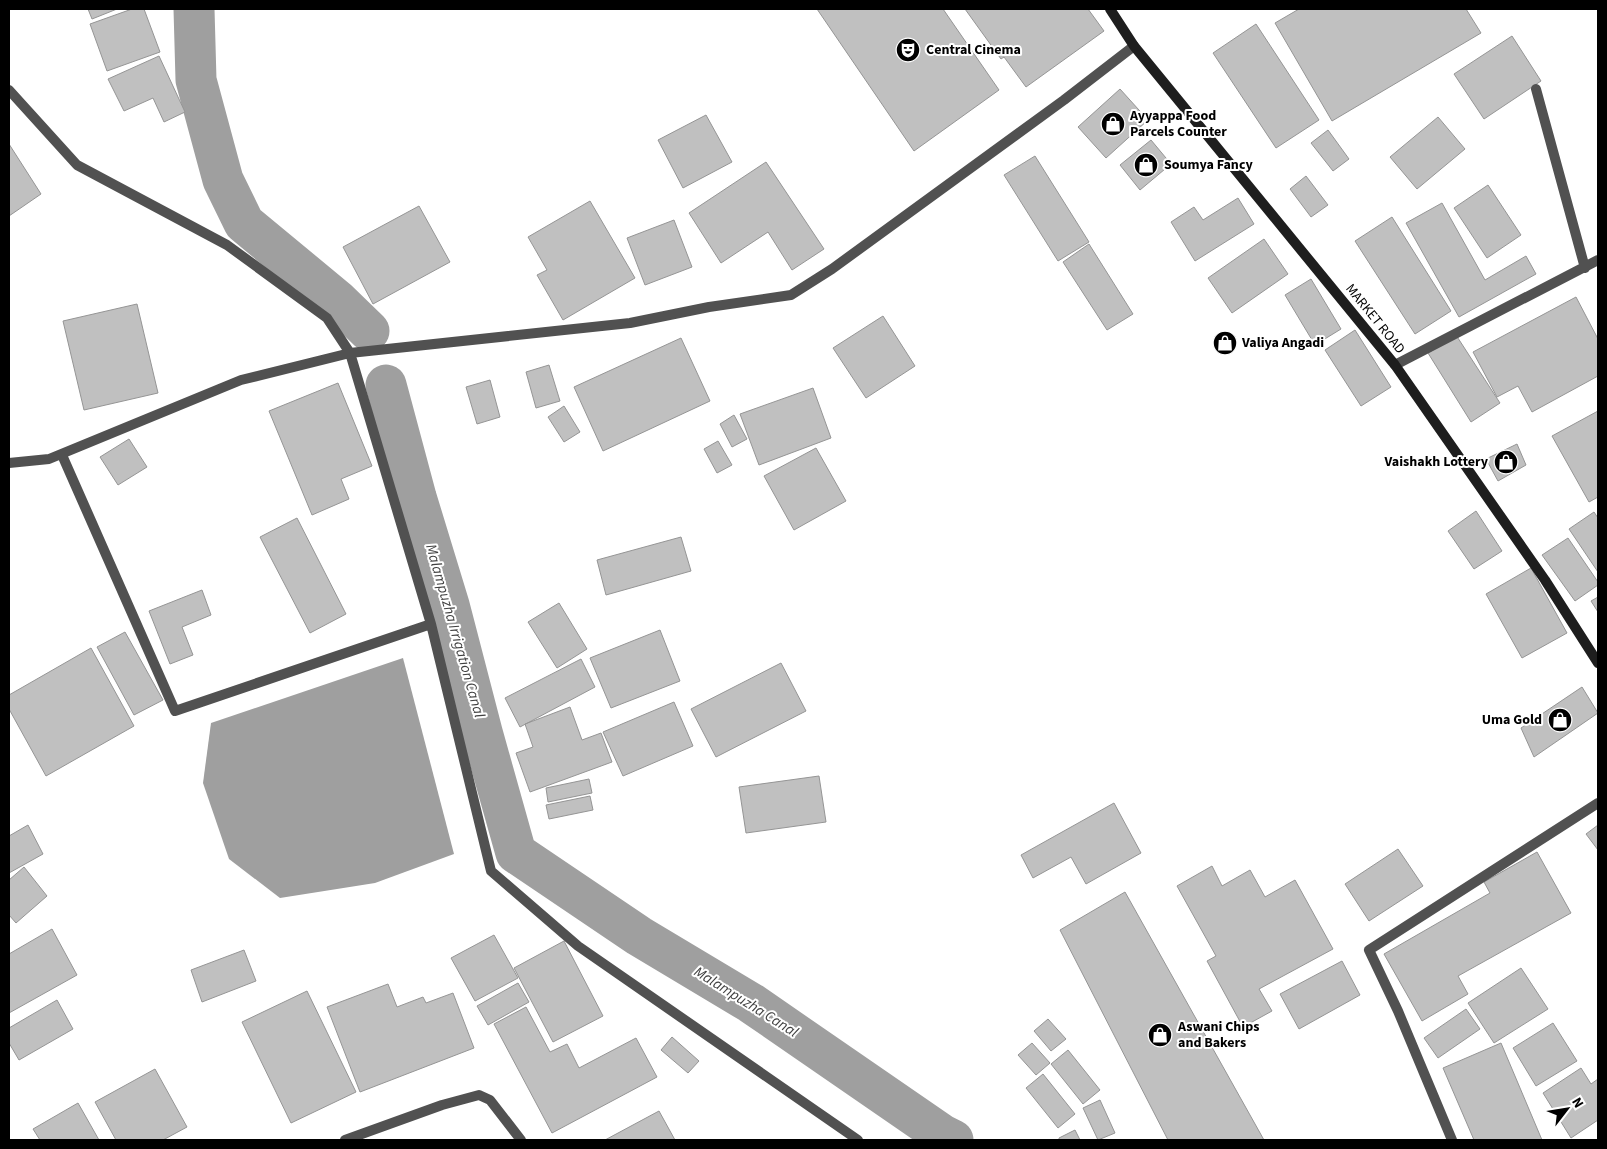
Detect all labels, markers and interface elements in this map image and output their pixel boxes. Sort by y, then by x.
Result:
theatre icon: Central Cinema [895,37,921,63]
place label: Central Cinema [926,40,1021,60]
place label: Ayyappa Food Parcels Counter [1129,106,1227,142]
shop icon: Ayyappa Food Parcels Counter [1100,111,1126,137]
shop icon: Soumya Fancy [1133,152,1159,178]
place label: Soumya Fancy [1164,155,1253,175]
street label: MARKET ROAD [1341,280,1409,358]
shop icon: Valiya Angadi [1212,330,1238,356]
place label: Valiya Angadi [1241,333,1324,353]
shop icon: Vaishakh Lottery [1493,449,1519,475]
place label: Vaishakh Lottery [1384,452,1489,472]
water label: Malampuzha Irrigation Canal [420,542,490,721]
shop icon: Uma Gold [1547,707,1573,733]
place label: Uma Gold [1482,710,1542,730]
water label: Malampuzha Canal [690,962,802,1043]
place label: Aswani Chips and Bakers [1177,1017,1259,1053]
shop icon: Aswani Chips and Bakers [1147,1022,1173,1048]
north arrow [1542,1084,1592,1134]
text: N [1566,1094,1588,1112]

